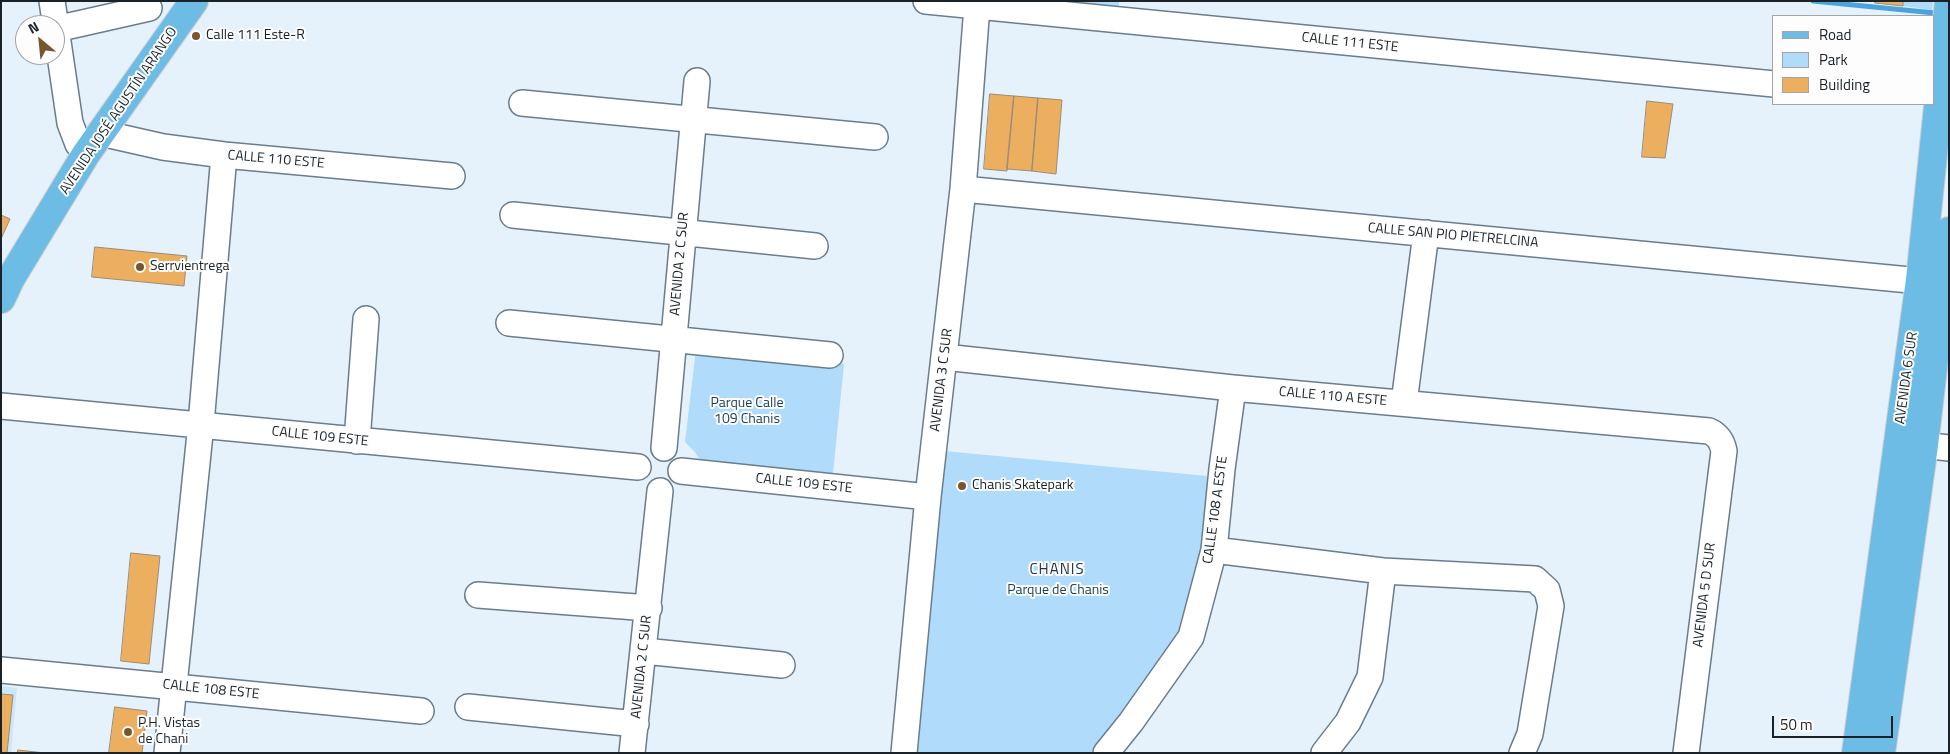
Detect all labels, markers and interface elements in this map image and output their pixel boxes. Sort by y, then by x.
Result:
north arrow [15,15,65,65]
legend [1772,15,1935,105]
text: N [24,16,42,39]
text: Road [1819,23,1851,46]
street label: AVENIDA JOSÉ AGUSTÍN ARANGO [57,24,181,198]
place label: Calle 111 Este-R [206,28,305,44]
marker: Calle 111 Este-R [190,30,202,42]
street label: CALLE 111 ESTE [1301,30,1399,56]
text: Park [1819,48,1848,71]
text: Building [1819,73,1870,96]
street label: CALLE 110 ESTE [227,147,325,173]
street label: AVENIDA 2 C SUR [667,212,693,316]
street label: CALLE SAN PIO PIETRELCINA [1367,220,1539,252]
place label: Serrvientrega [150,259,230,275]
marker: Serrvientrega [134,261,146,273]
street label: AVENIDA 3 C SUR [927,327,957,433]
street label: AVENIDA 6 SUR [1892,331,1922,425]
street label: CALLE 110 A ESTE [1278,384,1388,410]
park label: Parque Calle 109 Chanis [710,396,784,428]
street label: CALLE 109 ESTE [271,424,369,450]
street label: CALLE 108 A ESTE [1200,455,1232,565]
street label: CALLE 109 ESTE [755,471,853,497]
place label: Chanis Skatepark [972,478,1074,494]
marker: Chanis Skatepark [956,480,968,492]
street label: AVENIDA 5 D SUR [1690,542,1720,648]
district label: CHANIS [1029,561,1085,579]
park label: Parque de Chanis [1007,583,1109,599]
street label: AVENIDA 2 C SUR [628,614,656,720]
street label: CALLE 108 ESTE [162,677,260,703]
scale bar [1775,706,1896,738]
text: 50 m [1780,713,1813,736]
place label: P.H. Vistas de Chani [138,716,200,749]
marker: P.H. Vistas de Chani [122,726,134,738]

